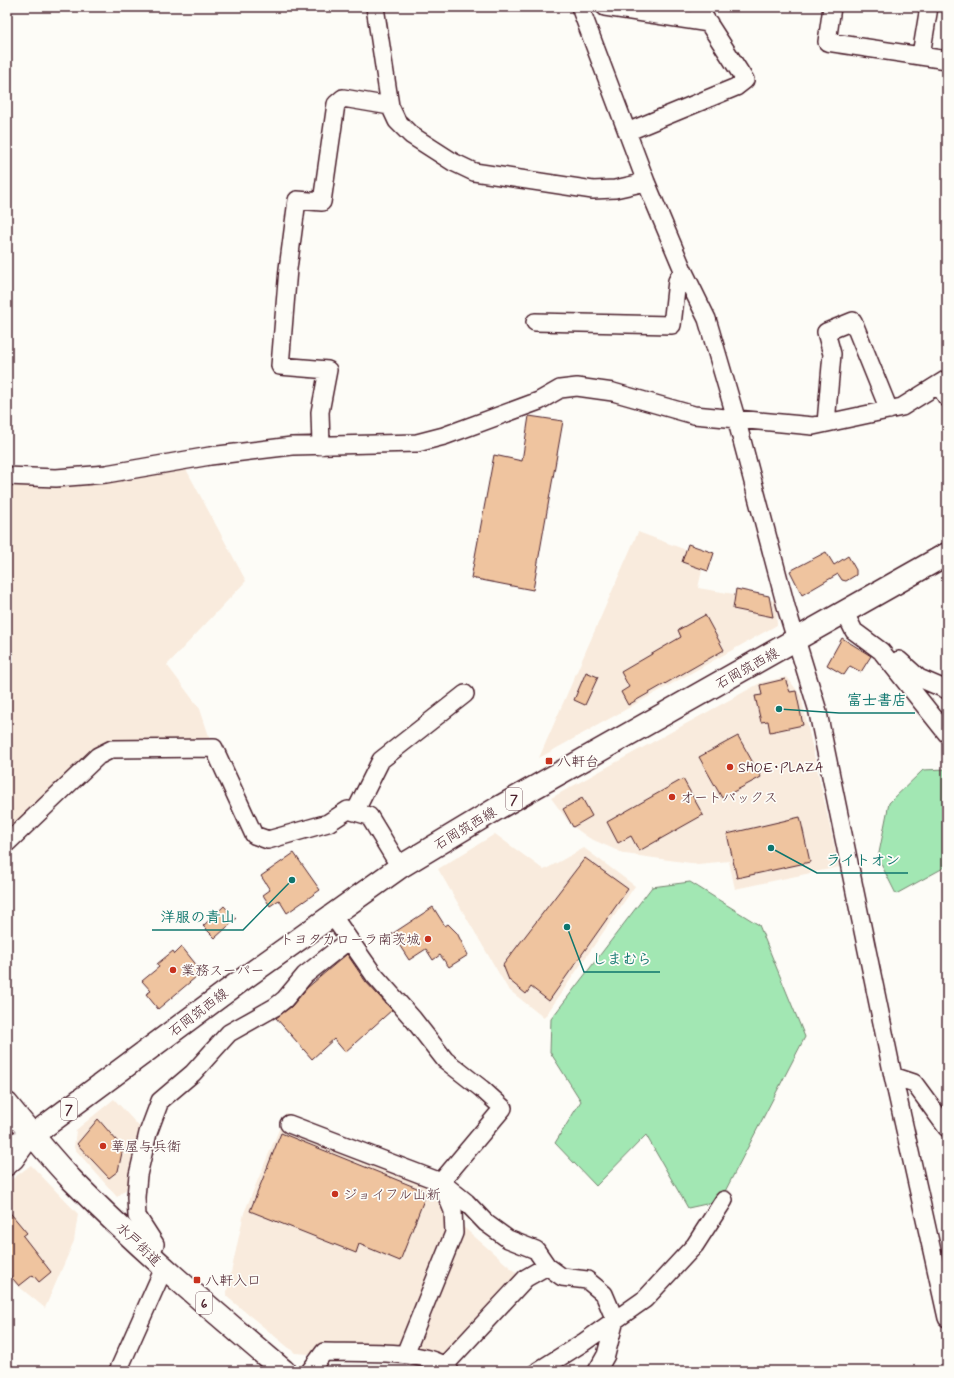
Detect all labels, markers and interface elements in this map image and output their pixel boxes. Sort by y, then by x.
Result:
street label: 石岡筑西線 [713,644,782,694]
callout: 富士書店 [839,686,915,713]
text: 富士書店 [847,691,907,711]
place label: 八軒台 [557,753,599,771]
marker: 八軒台 [544,756,554,766]
place label: SHOE･PLAZA [738,759,824,777]
marker: SHOE･PLAZA [725,762,735,772]
road number: 7 [506,788,522,810]
place label: オートバックス [680,789,778,807]
marker: オートバックス [667,792,677,802]
street label: 石岡筑西線 [431,803,500,855]
callout: ライトオン [817,846,908,873]
text: ライトオン [826,851,900,871]
callout: 洋服の青山 [152,903,243,930]
text: 洋服の青山 [160,908,236,928]
place label: トヨタカローラ南茨城 [280,931,420,949]
marker: トヨタカローラ南茨城 [423,934,433,944]
callout: しまむら [584,945,660,972]
text: しまむら [592,950,652,970]
place label: 業務スーパー [181,962,264,980]
marker: 業務スーパー [168,965,178,975]
street label: 石岡筑西線 [165,985,232,1041]
road number: 7 [61,1098,77,1120]
place label: 華屋与兵衛 [111,1138,181,1156]
marker: 華屋与兵衛 [98,1141,108,1151]
place label: ジョイフル山新 [343,1186,440,1204]
marker: ジョイフル山新 [330,1189,340,1199]
street label: 水戸街道 [112,1219,165,1271]
place label: 八軒入口 [205,1272,261,1290]
marker: 八軒入口 [192,1275,202,1285]
road number: 6 [196,1292,212,1314]

